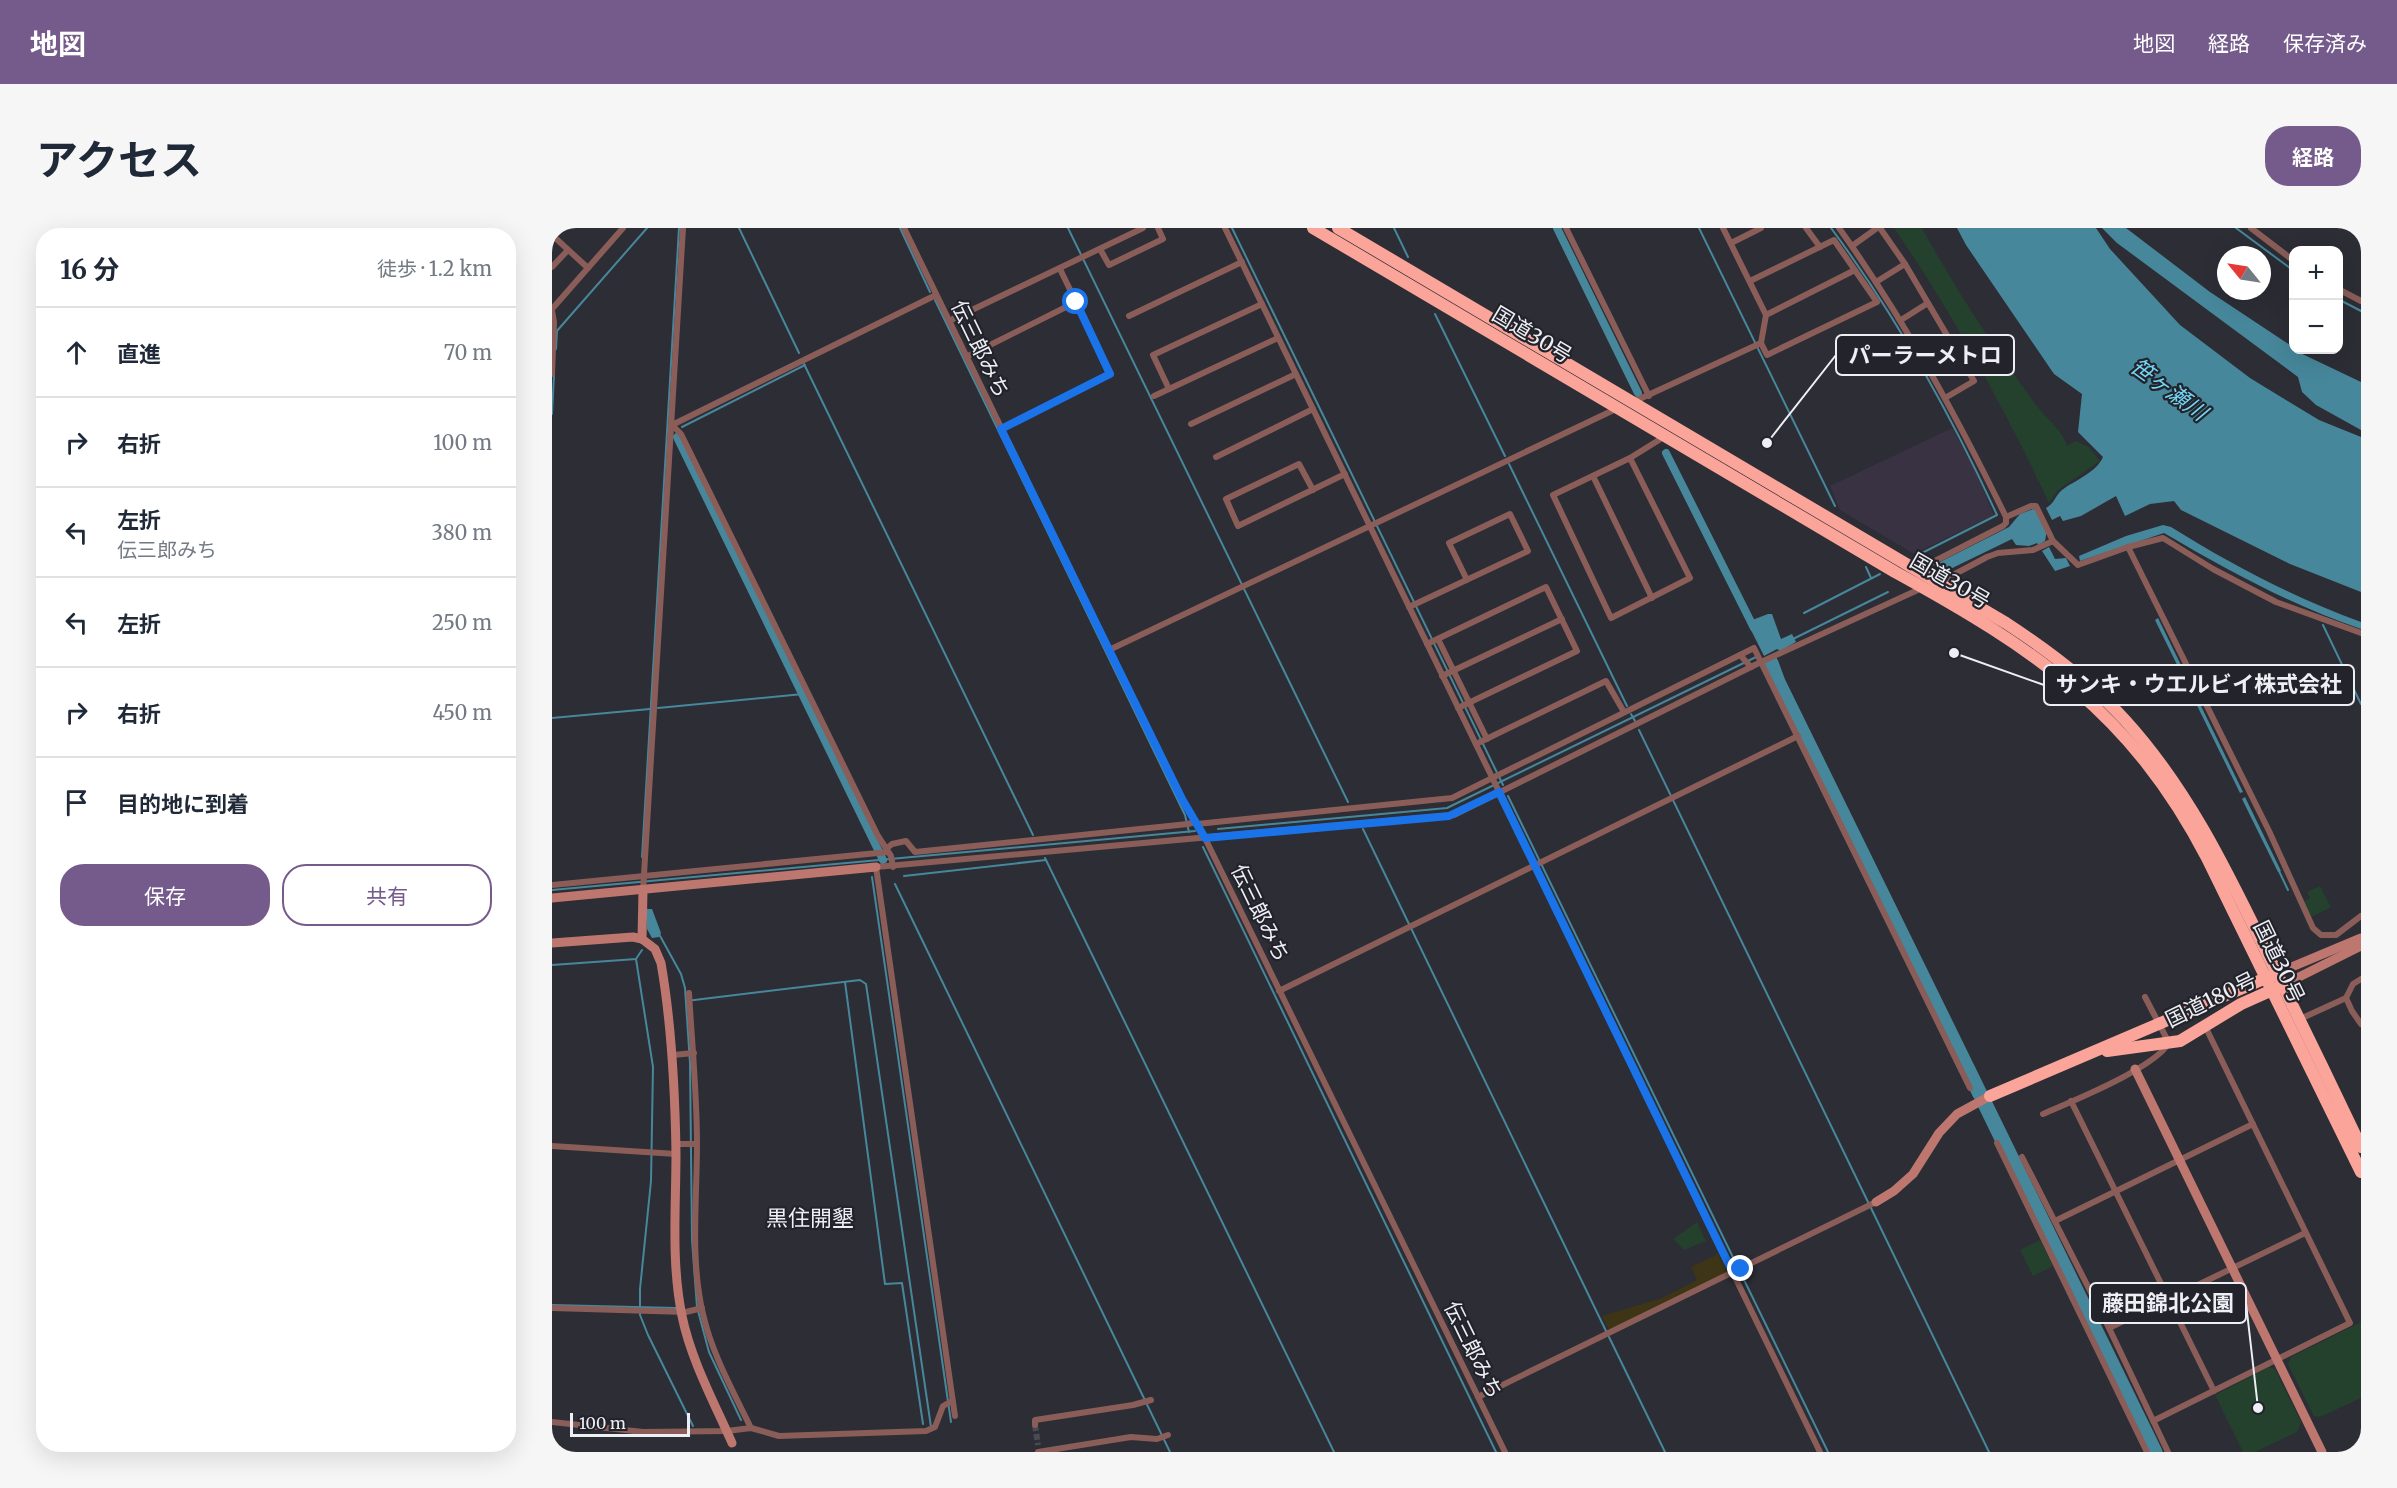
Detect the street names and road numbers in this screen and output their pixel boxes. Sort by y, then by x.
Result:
street label: 伝三郎みち [945,296,1016,402]
street label: 国道30号 [1487,300,1577,369]
street label: 国道30号 [1905,547,1995,614]
street label: 伝三郎みち [1225,860,1296,966]
street label: 国道30号 [2248,916,2311,1007]
street label: 国道180号 [2161,966,2261,1033]
street label: 伝三郎みち [1438,1297,1509,1403]

